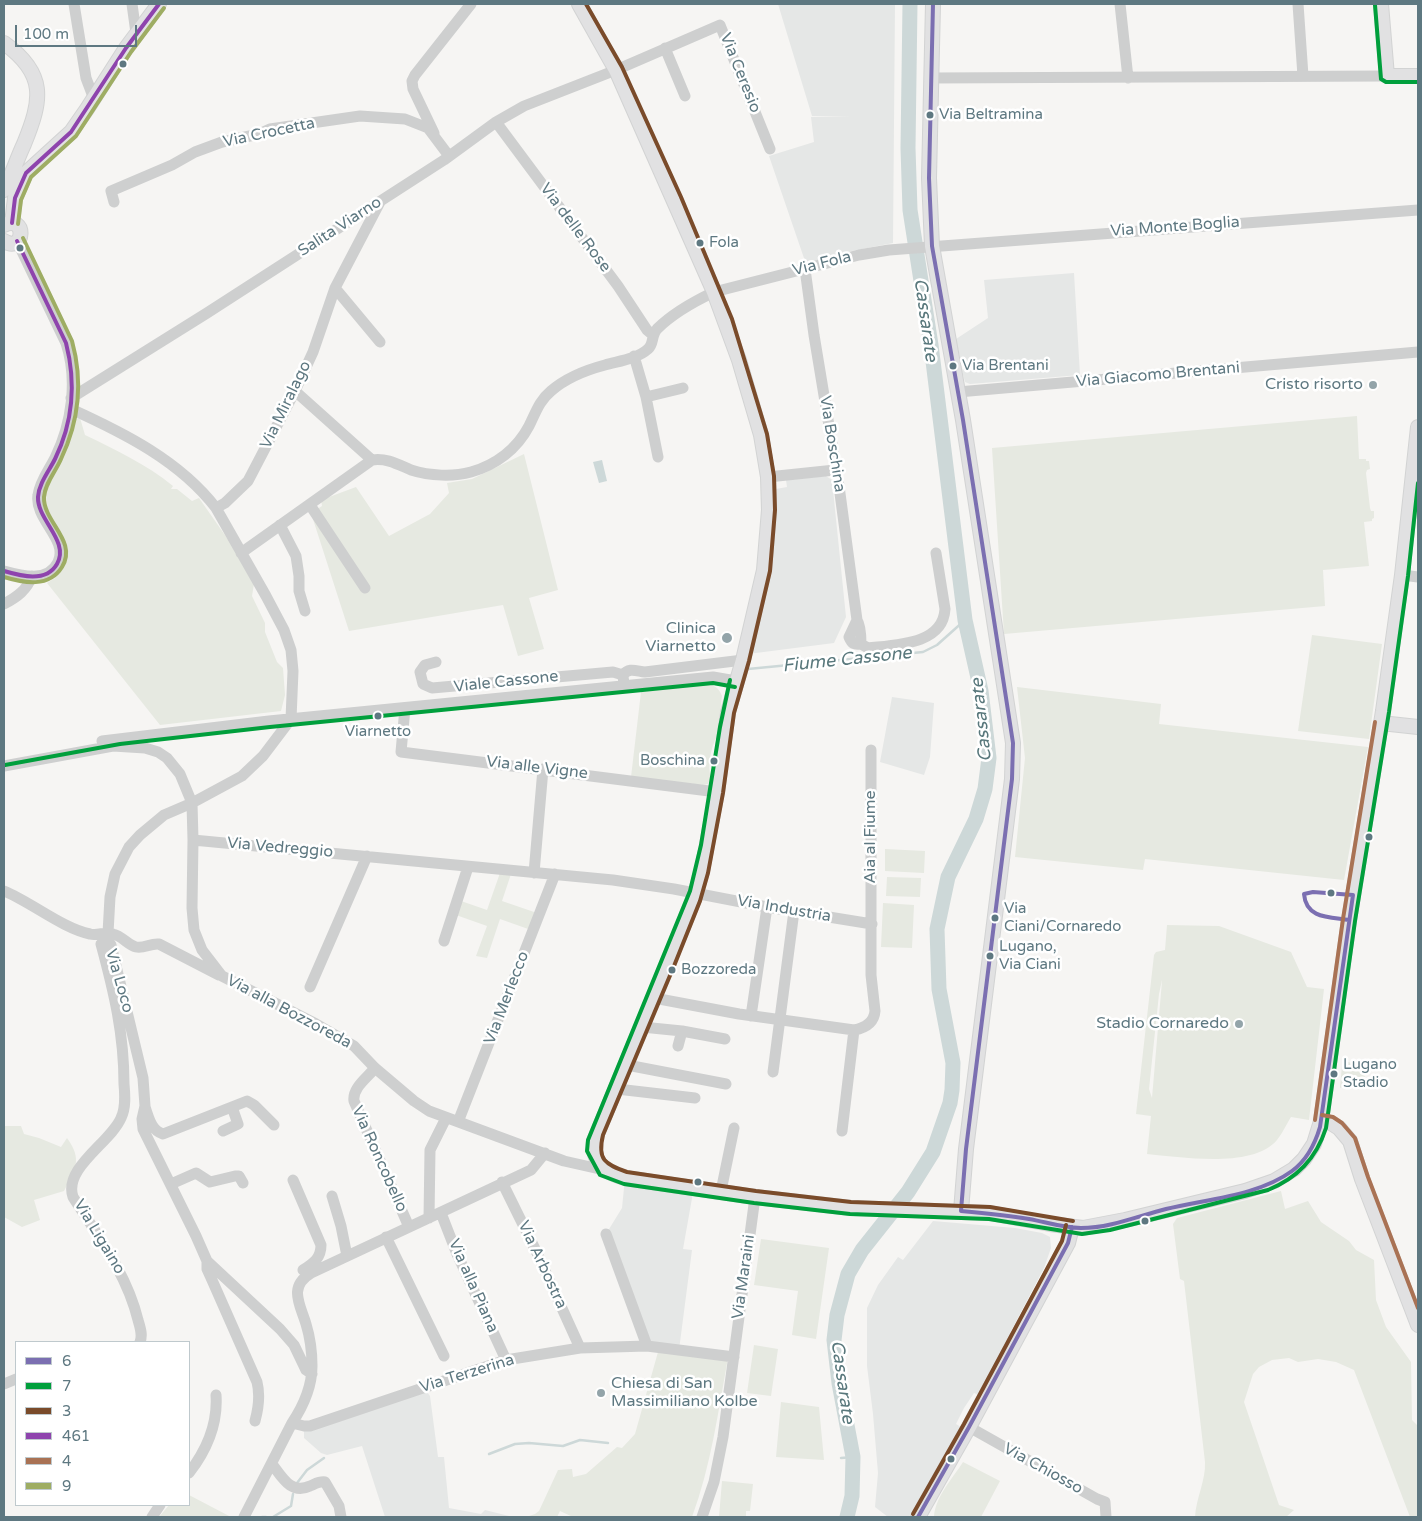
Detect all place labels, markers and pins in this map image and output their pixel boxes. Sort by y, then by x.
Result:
unlabelled marker [118,59,128,69]
place label: Via Beltramina [939,106,1043,124]
marker: Via Beltramina [925,110,935,120]
place label: Fola [709,234,739,252]
marker: Fola [695,238,705,248]
unlabelled marker [15,243,25,253]
place label: Via Brentani [962,357,1049,375]
marker: Via Brentani [948,361,958,371]
place label: Cristo risorto [1265,375,1363,395]
marker: Cristo risorto [1367,379,1379,391]
place label: Clinica Viarnetto [645,619,716,657]
marker: Clinica Viarnetto [720,631,734,645]
marker: Viarnetto [373,711,383,721]
place label: Viarnetto [345,723,411,741]
place label: Boschina [640,752,705,770]
marker: Boschina [709,756,719,766]
unlabelled marker [1364,832,1374,842]
unlabelled marker [1326,888,1336,898]
place label: Via Ciani/Cornaredo [1004,900,1121,935]
marker: Via Ciani/Cornaredo [990,913,1000,923]
place label: Lugano, Via Ciani [999,938,1061,973]
marker: Lugano, Via Ciani [985,951,995,961]
place label: Bozzoreda [681,961,756,979]
marker: Bozzoreda [667,965,677,975]
place label: Stadio Cornaredo [1096,1014,1229,1034]
marker: Stadio Cornaredo [1233,1018,1245,1030]
place label: Lugano Stadio [1343,1056,1397,1091]
marker: Lugano Stadio [1329,1069,1339,1079]
unlabelled marker [693,1177,703,1187]
unlabelled marker [1140,1216,1150,1226]
place label: Chiesa di San Massimiliano Kolbe [611,1374,758,1412]
marker: Chiesa di San Massimiliano Kolbe [595,1387,607,1399]
unlabelled marker [946,1454,956,1464]

